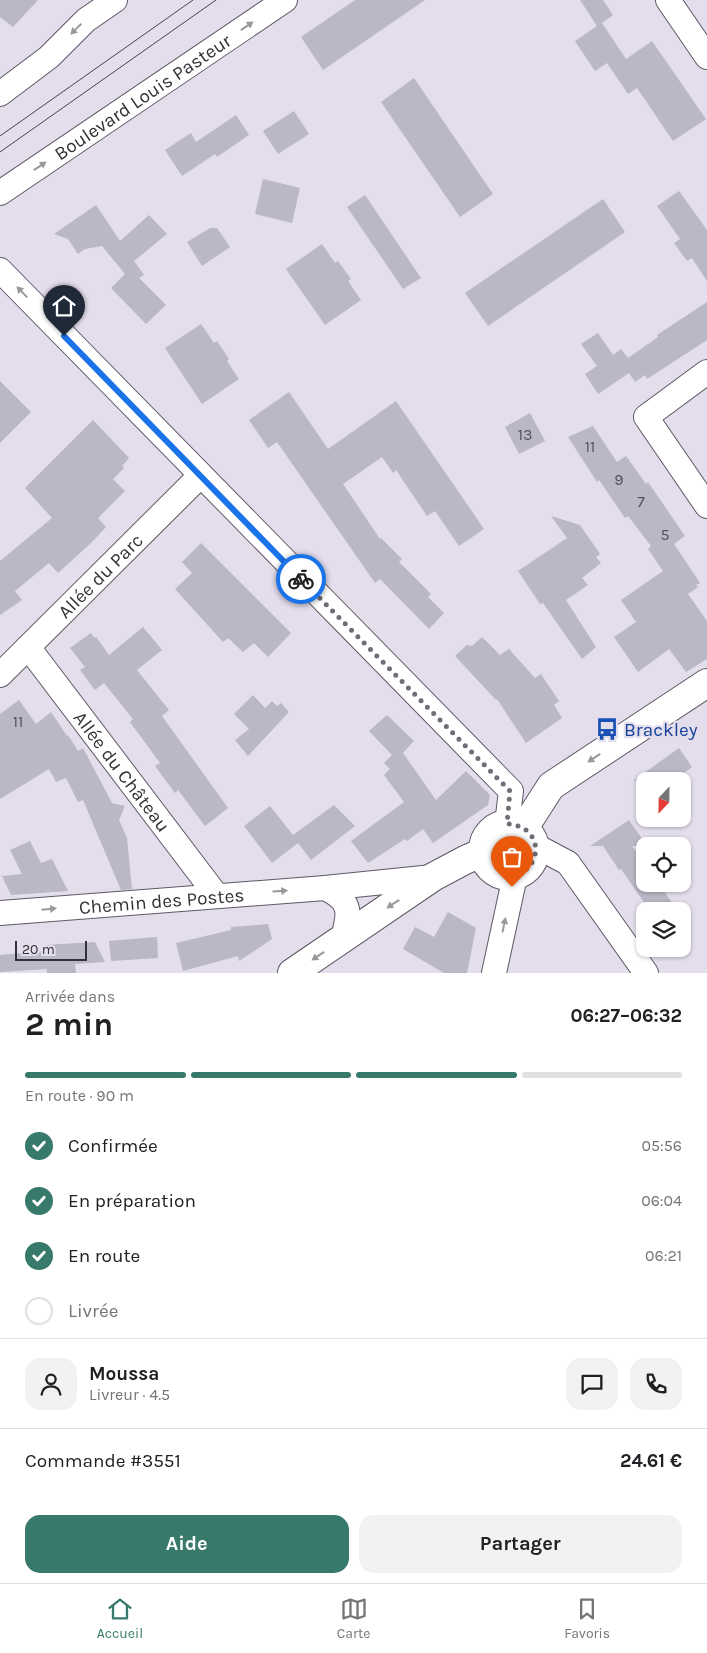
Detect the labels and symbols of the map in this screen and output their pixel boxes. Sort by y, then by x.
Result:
one-way arrow [241,21,254,31]
one-way arrow [70,23,82,35]
street label: Boulevard Louis Pasteur [50,30,236,165]
one-way arrow [34,161,47,171]
pin [43,285,85,336]
one-way arrow [16,287,28,299]
house number: 13 [518,425,532,444]
house number: 11 [585,437,595,456]
house number: 9 [614,470,624,489]
house number: 7 [637,492,645,511]
house number: 5 [660,525,670,544]
street label: Allée du Parc [54,529,148,623]
courier [276,554,326,604]
street label: Allée du Château [69,707,174,836]
house number: 11 [13,712,23,731]
bus stop icon: Brackley [594,716,620,742]
place label: Brackley [624,719,698,741]
one-way arrow [587,753,600,763]
north arrow [636,772,691,828]
pin [491,836,533,887]
street label: Chemin des Postes [78,884,245,919]
one-way arrow [273,887,289,895]
one-way arrow [386,899,400,909]
one-way arrow [41,905,57,913]
one-way arrow [500,918,508,933]
scale bar [15,938,88,961]
one-way arrow [311,951,324,961]

